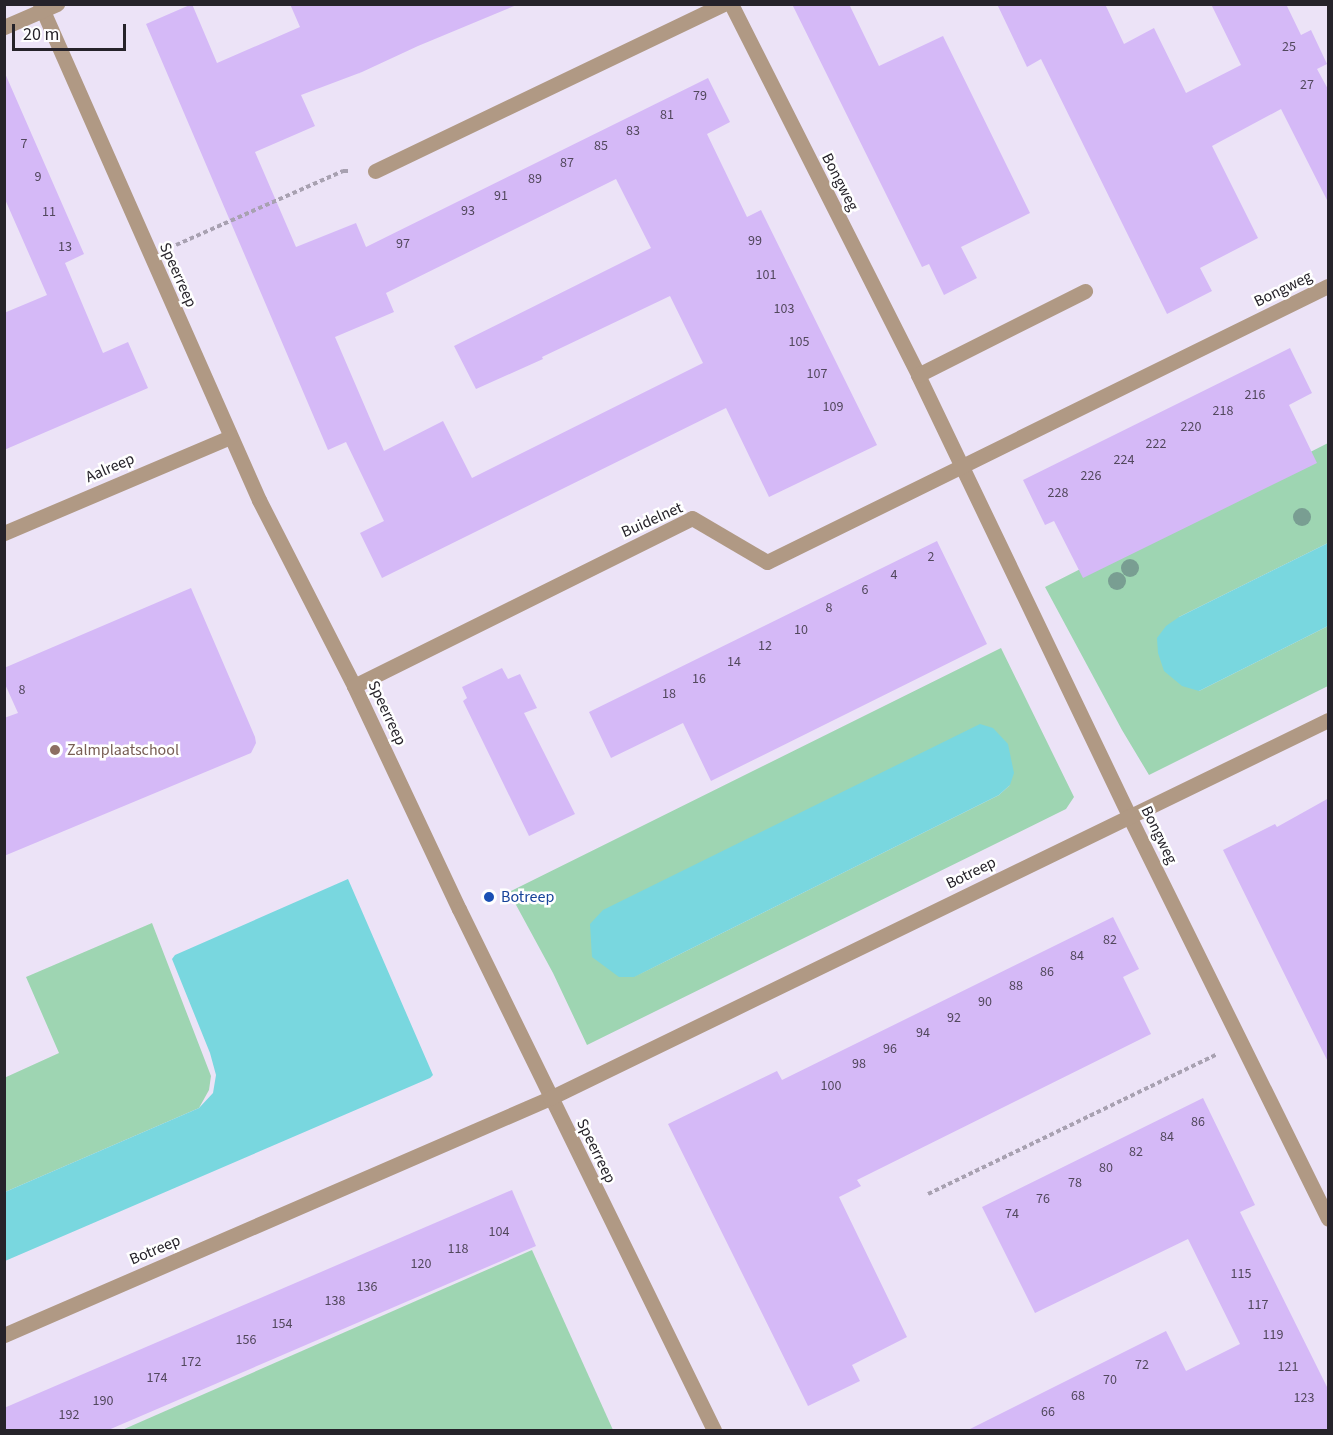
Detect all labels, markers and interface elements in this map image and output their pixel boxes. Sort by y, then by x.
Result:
scale bar [15,12,129,50]
text: 20 m [23,22,59,47]
house number: 25 [1282,39,1296,55]
house number: 27 [1300,77,1314,93]
house number: 79 [693,88,707,104]
house number: 81 [660,107,674,123]
house number: 83 [626,123,640,139]
house number: 7 [21,136,27,152]
house number: 85 [594,138,608,154]
street label: Bongweg [817,150,863,214]
house number: 87 [560,155,574,171]
house number: 9 [35,169,41,185]
house number: 89 [528,171,542,187]
house number: 91 [494,188,508,204]
house number: 93 [461,203,475,219]
house number: 11 [42,204,56,220]
house number: 99 [748,233,762,249]
house number: 97 [396,236,410,252]
house number: 13 [58,239,72,255]
street label: Speerreep [155,240,201,310]
house number: 101 [756,267,776,283]
street label: Bongweg [1251,267,1315,311]
house number: 103 [774,301,794,317]
house number: 105 [789,334,809,350]
house number: 107 [807,366,827,382]
house number: 216 [1245,387,1265,403]
house number: 109 [823,399,843,415]
house number: 218 [1213,403,1233,419]
house number: 220 [1181,419,1201,435]
house number: 222 [1146,436,1166,452]
street label: Aalreep [83,449,137,487]
house number: 224 [1114,452,1134,468]
house number: 226 [1081,468,1101,484]
house number: 228 [1048,485,1068,501]
street label: Buidelnet [618,498,686,542]
house number: 2 [928,549,934,565]
house number: 4 [891,567,897,583]
house number: 6 [862,582,868,598]
house number: 8 [826,600,832,616]
house number: 10 [794,622,808,638]
house number: 12 [758,638,772,654]
house number: 14 [727,654,741,670]
house number: 16 [692,671,706,687]
street label: Speerreep [364,678,410,748]
house number: 8 [19,682,25,698]
house number: 18 [662,686,676,702]
place label: Zalmplaatschool [67,740,179,760]
marker: Zalmplaatschool [48,743,62,757]
street label: Bongweg [1137,803,1181,867]
street label: Botreep [943,853,999,893]
place label: Botreep [501,887,554,907]
marker: Botreep [482,890,496,904]
house number: 82 [1103,932,1117,948]
house number: 84 [1070,948,1084,964]
house number: 86 [1040,964,1054,980]
house number: 88 [1009,978,1023,994]
house number: 90 [978,994,992,1010]
house number: 92 [947,1010,961,1026]
house number: 94 [916,1025,930,1041]
house number: 96 [883,1041,897,1057]
house number: 98 [852,1056,866,1072]
house number: 100 [821,1078,841,1094]
house number: 86 [1191,1114,1205,1130]
street label: Speerreep [572,1116,620,1186]
house number: 84 [1160,1129,1174,1145]
house number: 82 [1129,1144,1143,1160]
house number: 80 [1099,1160,1113,1176]
house number: 78 [1068,1175,1082,1191]
house number: 76 [1036,1191,1050,1207]
house number: 74 [1005,1206,1019,1222]
house number: 104 [489,1224,509,1240]
street label: Botreep [127,1231,183,1269]
house number: 118 [448,1241,468,1257]
house number: 120 [411,1256,431,1272]
house number: 115 [1231,1266,1251,1282]
house number: 136 [357,1279,377,1295]
house number: 138 [325,1293,345,1309]
house number: 117 [1248,1297,1268,1313]
house number: 154 [272,1316,292,1332]
house number: 119 [1263,1327,1283,1343]
house number: 156 [236,1332,256,1348]
house number: 172 [181,1354,201,1370]
house number: 72 [1135,1357,1149,1373]
house number: 121 [1278,1359,1298,1375]
house number: 174 [147,1370,167,1386]
house number: 70 [1103,1372,1117,1388]
house number: 68 [1071,1388,1085,1404]
house number: 123 [1294,1390,1314,1406]
house number: 190 [93,1393,113,1409]
house number: 66 [1041,1404,1055,1420]
house number: 192 [59,1407,79,1423]

